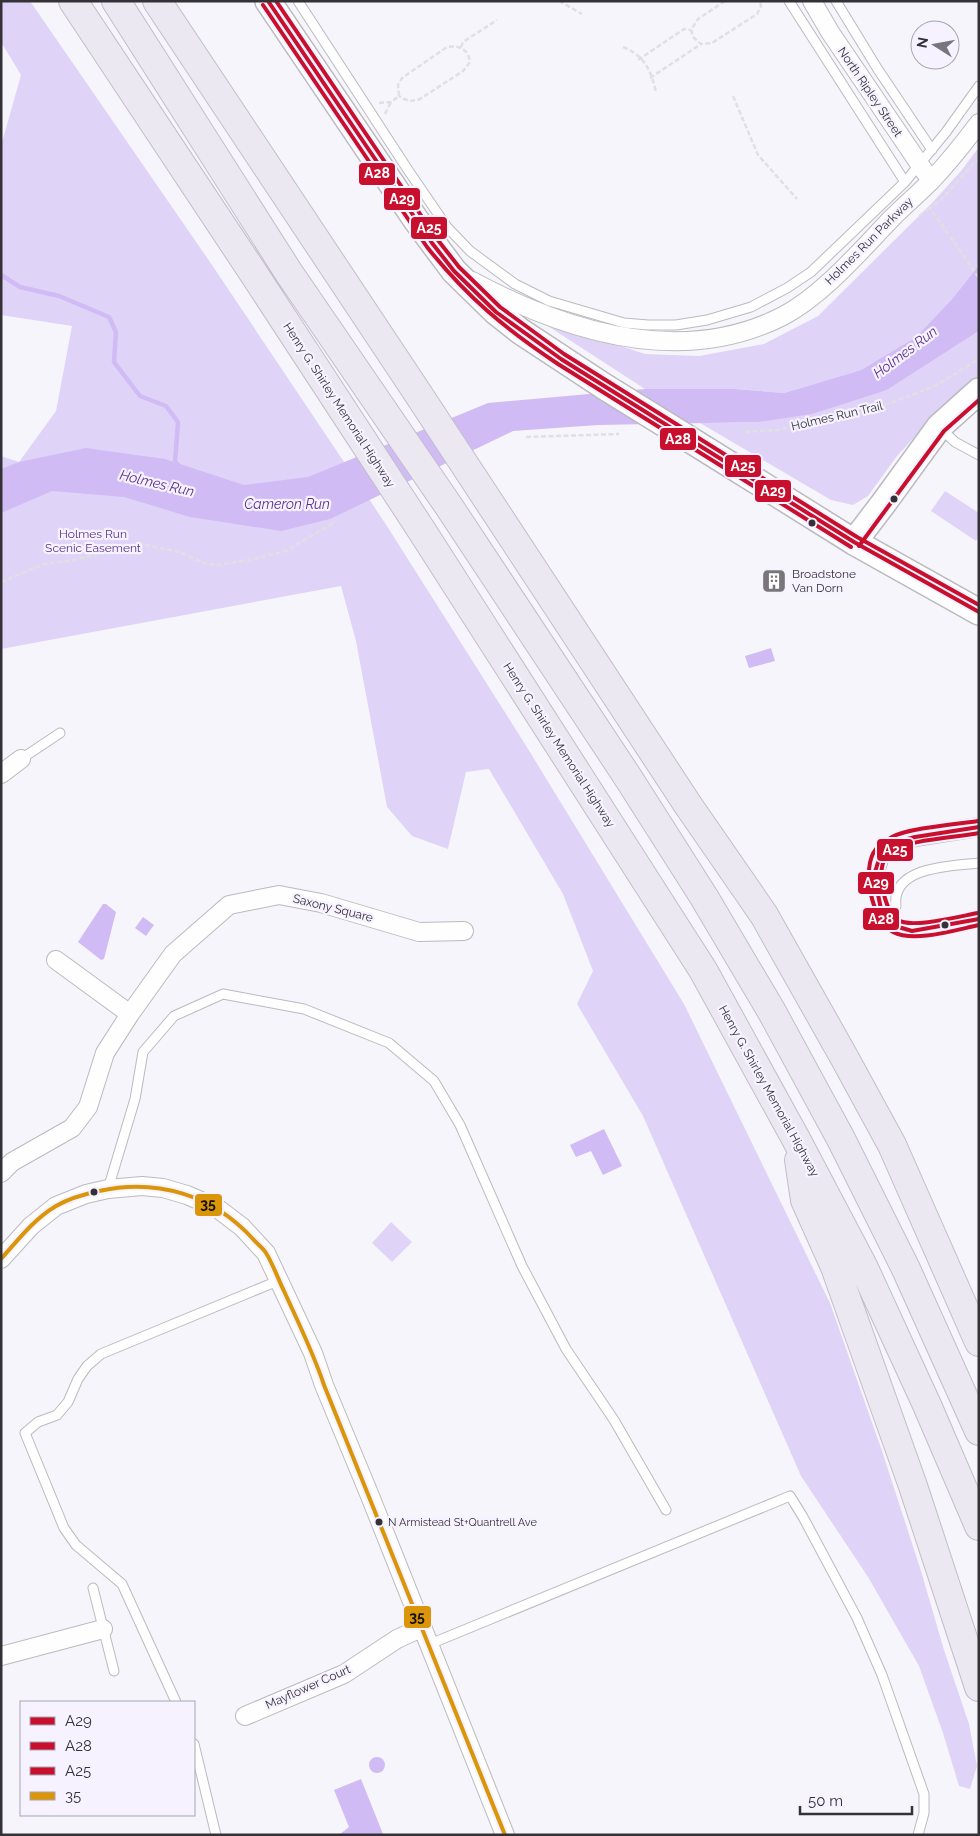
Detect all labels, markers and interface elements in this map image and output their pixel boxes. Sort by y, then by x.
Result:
north arrow [910,20,960,70]
text: N [913,36,931,49]
street label: North Ripley Street [835,45,905,139]
line badge: A28 [358,162,396,186]
text: A28 [364,165,390,181]
line badge: A29 [383,187,421,211]
text: A29 [389,191,415,207]
street label: Holmes Run Parkway [822,194,916,288]
line badge: A25 [410,216,448,240]
text: A25 [416,220,442,236]
street label: Henry G. Shirley Memorial Highway [280,320,398,490]
water label: Holmes Run [870,323,940,381]
street label: Holmes Run Trail [790,398,885,433]
line badge: A28 [659,427,697,451]
text: A28 [665,431,691,447]
line badge: A25 [724,454,762,478]
text: A25 [730,458,756,474]
water label: Holmes Run [118,467,196,499]
line badge: A29 [754,479,792,503]
text: A29 [760,483,786,499]
unlabelled marker [889,494,899,504]
water label: Cameron Run [244,496,330,512]
unlabelled marker [807,518,817,528]
park label: Holmes Run Scenic Easement [45,527,141,555]
place label: Broadstone Van Dorn [792,567,856,595]
building icon: Broadstone Van Dorn [761,568,787,594]
street label: Henry G. Shirley Memorial Highway [500,660,618,830]
line badge: A25 [876,838,914,862]
text: A25 [882,842,908,858]
line badge: A29 [857,871,895,895]
text: A29 [863,875,889,891]
street label: Saxony Square [291,891,375,925]
line badge: A28 [862,907,900,931]
text: A28 [868,911,894,927]
unlabelled marker [940,920,950,930]
street label: Henry G. Shirley Memorial Highway [716,1003,822,1180]
unlabelled marker [89,1187,99,1197]
line badge: 35 [194,1193,223,1217]
text: 35 [200,1196,216,1212]
place label: N Armistead St+Quantrell Ave [388,1516,537,1529]
marker: N Armistead St+Quantrell Ave [374,1517,384,1527]
line badge: 35 [403,1605,432,1629]
text: 35 [409,1609,425,1625]
street label: Mayflower Court [263,1662,353,1712]
legend [20,1701,195,1816]
text: A29 [65,1712,92,1730]
text: A28 [65,1737,92,1755]
text: A25 [65,1762,91,1780]
scale bar [800,1784,912,1816]
text: 35 [65,1787,81,1805]
text: 50 m [808,1792,843,1810]

